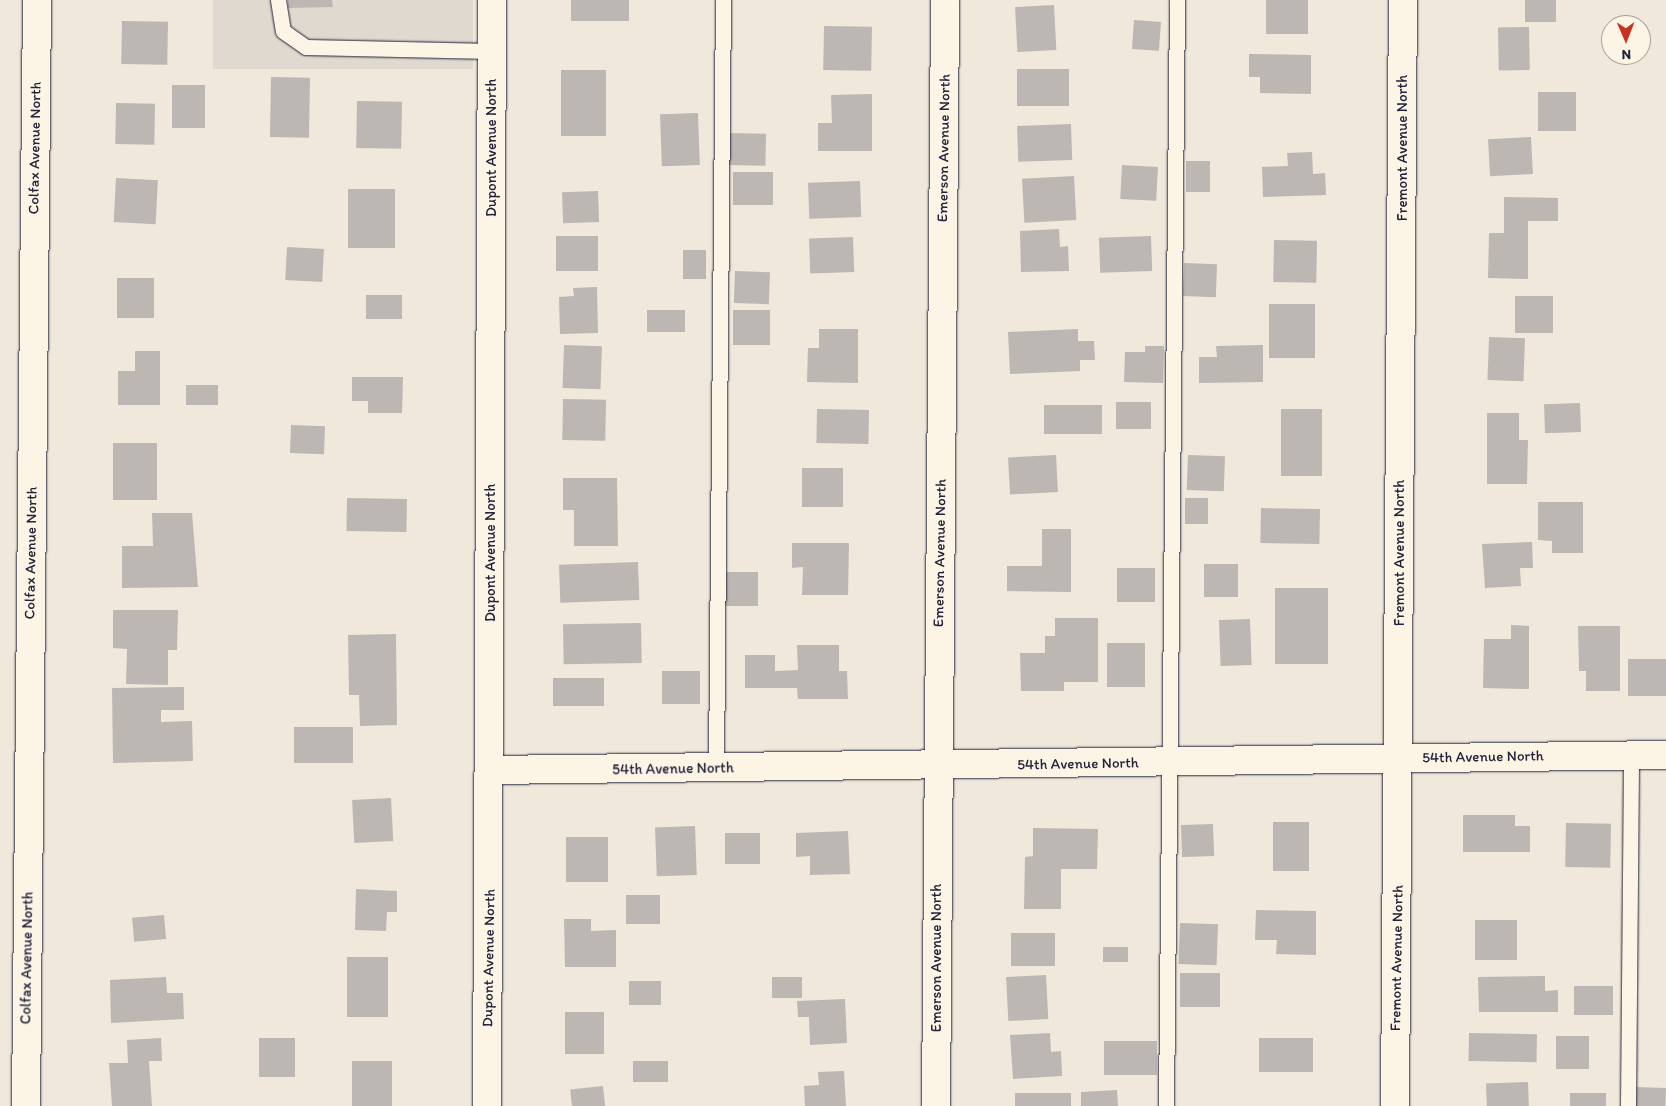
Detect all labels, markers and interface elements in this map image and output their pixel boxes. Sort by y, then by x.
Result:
north arrow [1601,15,1651,65]
text: N [1621,46,1631,63]
street label: Emerson Avenue North [934,74,954,222]
street label: Fremont Avenue North [1394,75,1412,221]
street label: Dupont Avenue North [483,79,501,217]
street label: Colfax Avenue North [25,81,45,215]
street label: Emerson Avenue North [930,479,950,627]
street label: Fremont Avenue North [1391,480,1409,626]
street label: Dupont Avenue North [482,484,500,622]
street label: Colfax Avenue North [21,486,41,620]
street label: 54th Avenue North [1422,747,1544,767]
street label: 54th Avenue North [1017,754,1139,774]
street label: 54th Avenue North [612,759,734,779]
street label: Emerson Avenue North [928,884,946,1032]
street label: Fremont Avenue North [1387,885,1407,1031]
street label: Dupont Avenue North [479,889,499,1027]
street label: Colfax Avenue North [17,891,37,1025]

